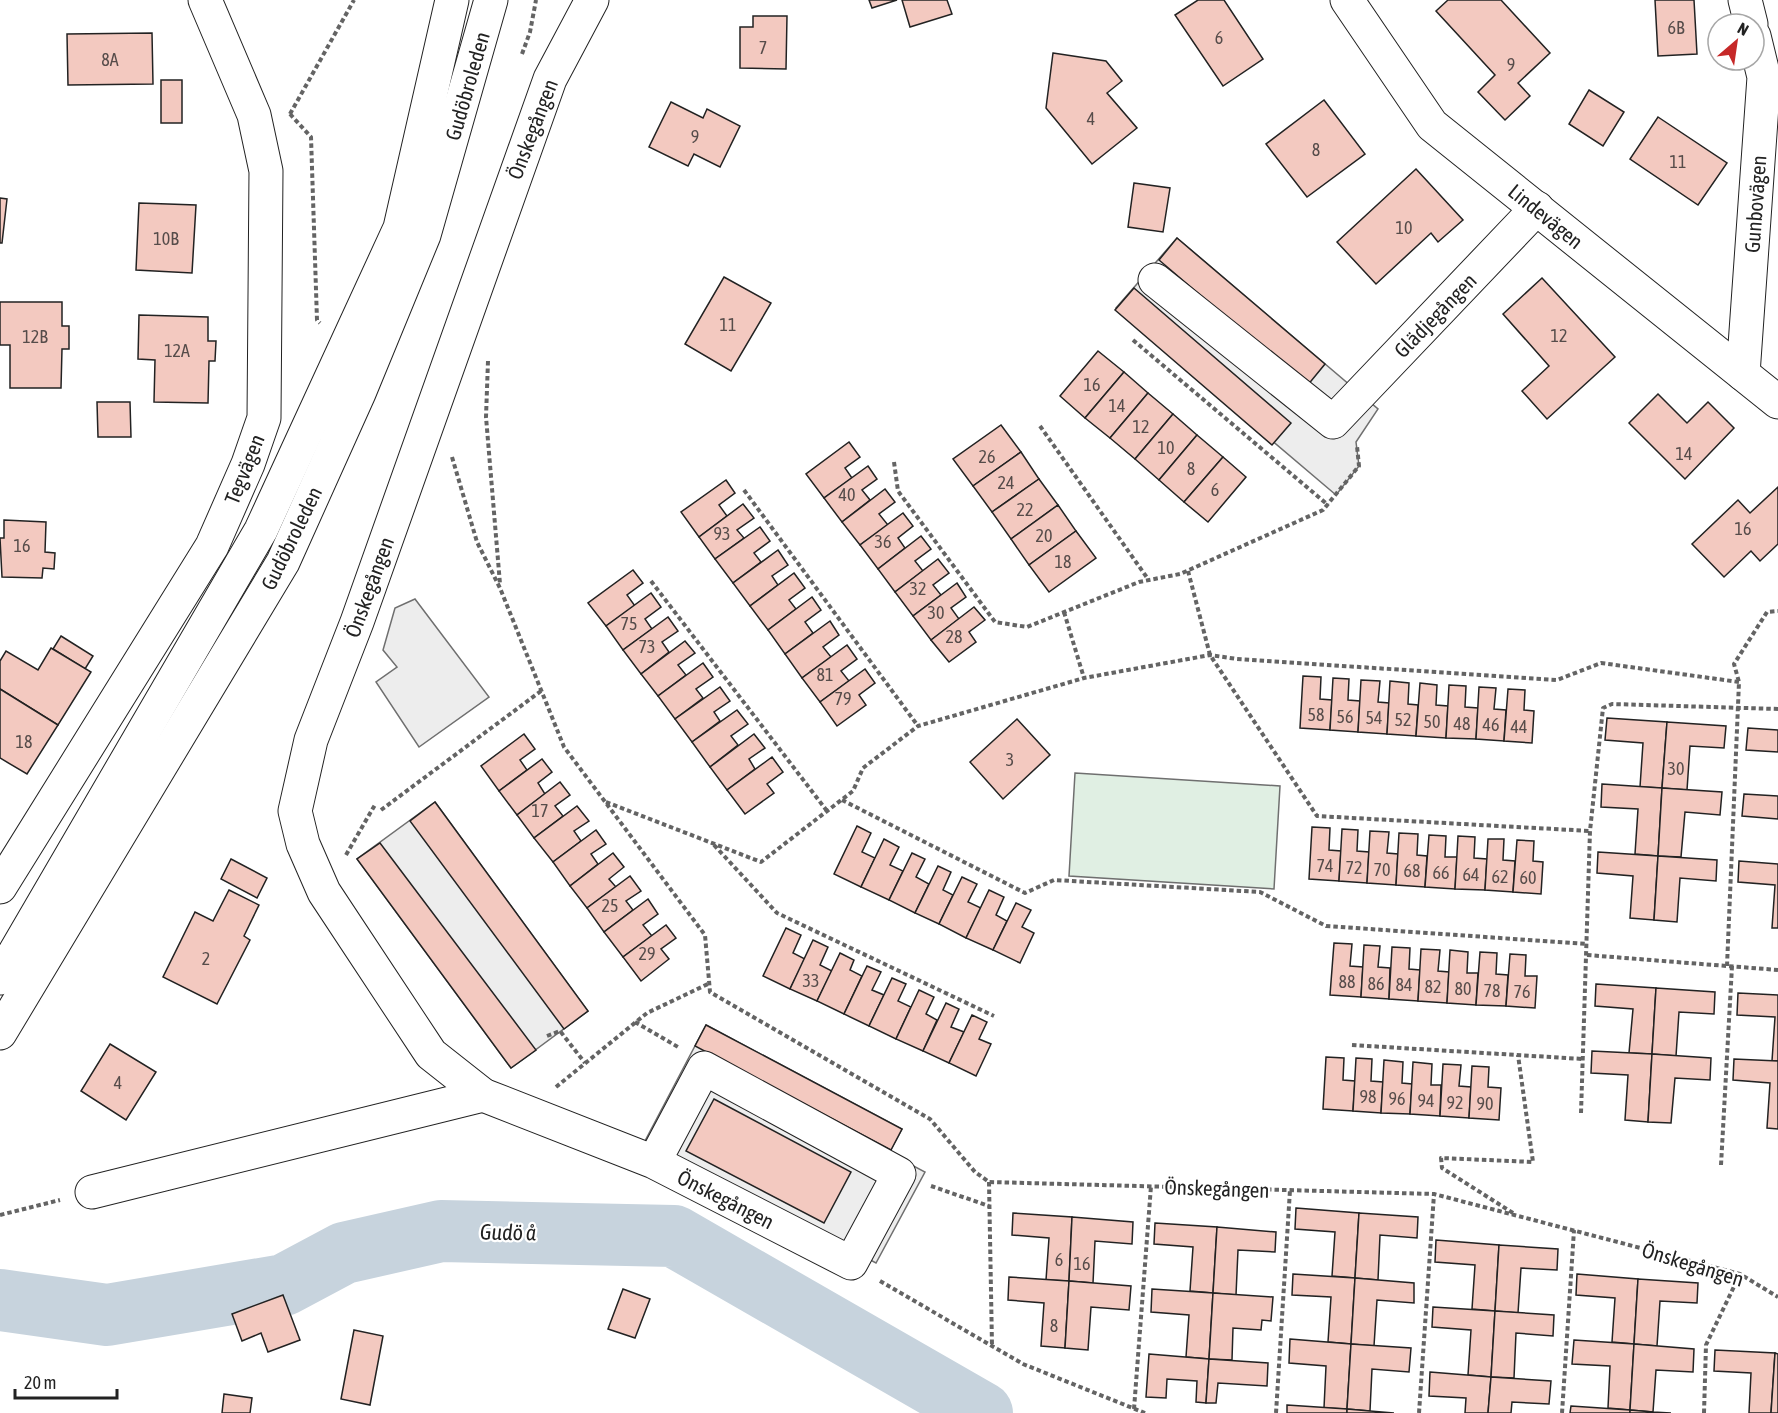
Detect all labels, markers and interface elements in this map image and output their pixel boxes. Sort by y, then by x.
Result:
north arrow [1706,12,1766,72]
house number: 6B [1668,17,1685,38]
text: N [1735,19,1752,39]
house number: 6 [1215,27,1223,48]
street label: Gudöbroleden [440,29,494,143]
house number: 7 [759,37,767,58]
house number: 8A [101,49,119,70]
house number: 9 [1507,54,1515,75]
street label: Önskegången [502,76,562,182]
house number: 4 [1087,108,1095,129]
house number: 9 [691,126,699,147]
house number: 8 [1312,139,1320,160]
house number: 11 [1670,151,1686,172]
street label: Gunbovägen [1740,154,1770,254]
street label: Lindevägen [1504,179,1588,253]
house number: 10 [1396,217,1412,238]
house number: 10B [153,228,179,249]
street label: Glädjegången [1389,268,1481,362]
house number: 11 [720,314,736,335]
house number: 12 [1551,325,1567,346]
house number: 12B [22,326,48,347]
house number: 12A [164,340,190,361]
house number: 16 [1084,374,1100,395]
house number: 14 [1109,395,1125,416]
house number: 12 [1133,416,1149,437]
street label: Tegvägen [219,431,269,507]
house number: 10 [1158,437,1174,458]
house number: 14 [1676,443,1692,464]
house number: 26 [979,446,995,467]
house number: 8 [1187,458,1195,479]
house number: 24 [998,472,1014,493]
house number: 6 [1211,479,1219,500]
street label: Gudöbroleden [256,483,326,593]
house number: 40 [839,484,855,505]
house number: 22 [1017,499,1033,520]
house number: 16 [1735,518,1751,539]
house number: 93 [714,523,730,544]
house number: 20 [1036,525,1052,546]
house number: 36 [875,531,891,552]
street label: Önskegången [340,534,398,640]
house number: 16 [14,535,30,556]
house number: 18 [1055,551,1071,572]
house number: 32 [910,578,926,599]
house number: 30 [928,602,944,623]
house number: 75 [621,613,637,634]
house number: 28 [946,626,962,647]
house number: 73 [639,636,655,657]
house number: 81 [817,664,833,685]
house number: 79 [835,688,851,709]
house number: 58 [1308,704,1324,725]
house number: 56 [1337,706,1353,727]
house number: 54 [1366,707,1382,728]
house number: 52 [1395,709,1411,730]
house number: 50 [1424,711,1440,732]
house number: 48 [1454,713,1470,734]
house number: 46 [1483,714,1499,735]
house number: 44 [1511,716,1527,737]
house number: 18 [16,731,32,752]
house number: 3 [1006,749,1014,770]
house number: 30 [1668,758,1684,779]
house number: 17 [532,800,548,821]
house number: 74 [1317,855,1333,876]
house number: 72 [1346,857,1362,878]
house number: 70 [1374,859,1390,880]
house number: 68 [1404,860,1420,881]
house number: 66 [1433,862,1449,883]
house number: 64 [1463,864,1479,885]
house number: 62 [1492,866,1508,887]
house number: 60 [1520,867,1536,888]
house number: 25 [602,895,618,916]
house number: 29 [639,943,655,964]
house number: 2 [202,948,210,969]
house number: 33 [803,970,819,991]
house number: 88 [1339,971,1355,992]
house number: 86 [1368,973,1384,994]
house number: 84 [1396,974,1412,995]
house number: 82 [1425,976,1441,997]
house number: 80 [1455,978,1471,999]
house number: 78 [1484,980,1500,1001]
house number: 76 [1514,981,1530,1002]
house number: 4 [114,1072,122,1093]
house number: 98 [1360,1086,1376,1107]
house number: 96 [1389,1088,1405,1109]
house number: 94 [1418,1090,1434,1111]
house number: 92 [1447,1092,1463,1113]
house number: 90 [1477,1093,1493,1114]
street label: Önskegången [674,1164,778,1234]
street label: Önskegången [1164,1174,1270,1202]
water label: Gudö å [480,1219,536,1245]
street label: Önskegången [1639,1237,1747,1291]
house number: 6 [1055,1249,1063,1270]
house number: 16 [1074,1253,1090,1274]
house number: 8 [1050,1315,1058,1336]
scale bar [15,1362,117,1400]
text: 20 m [24,1372,56,1393]

